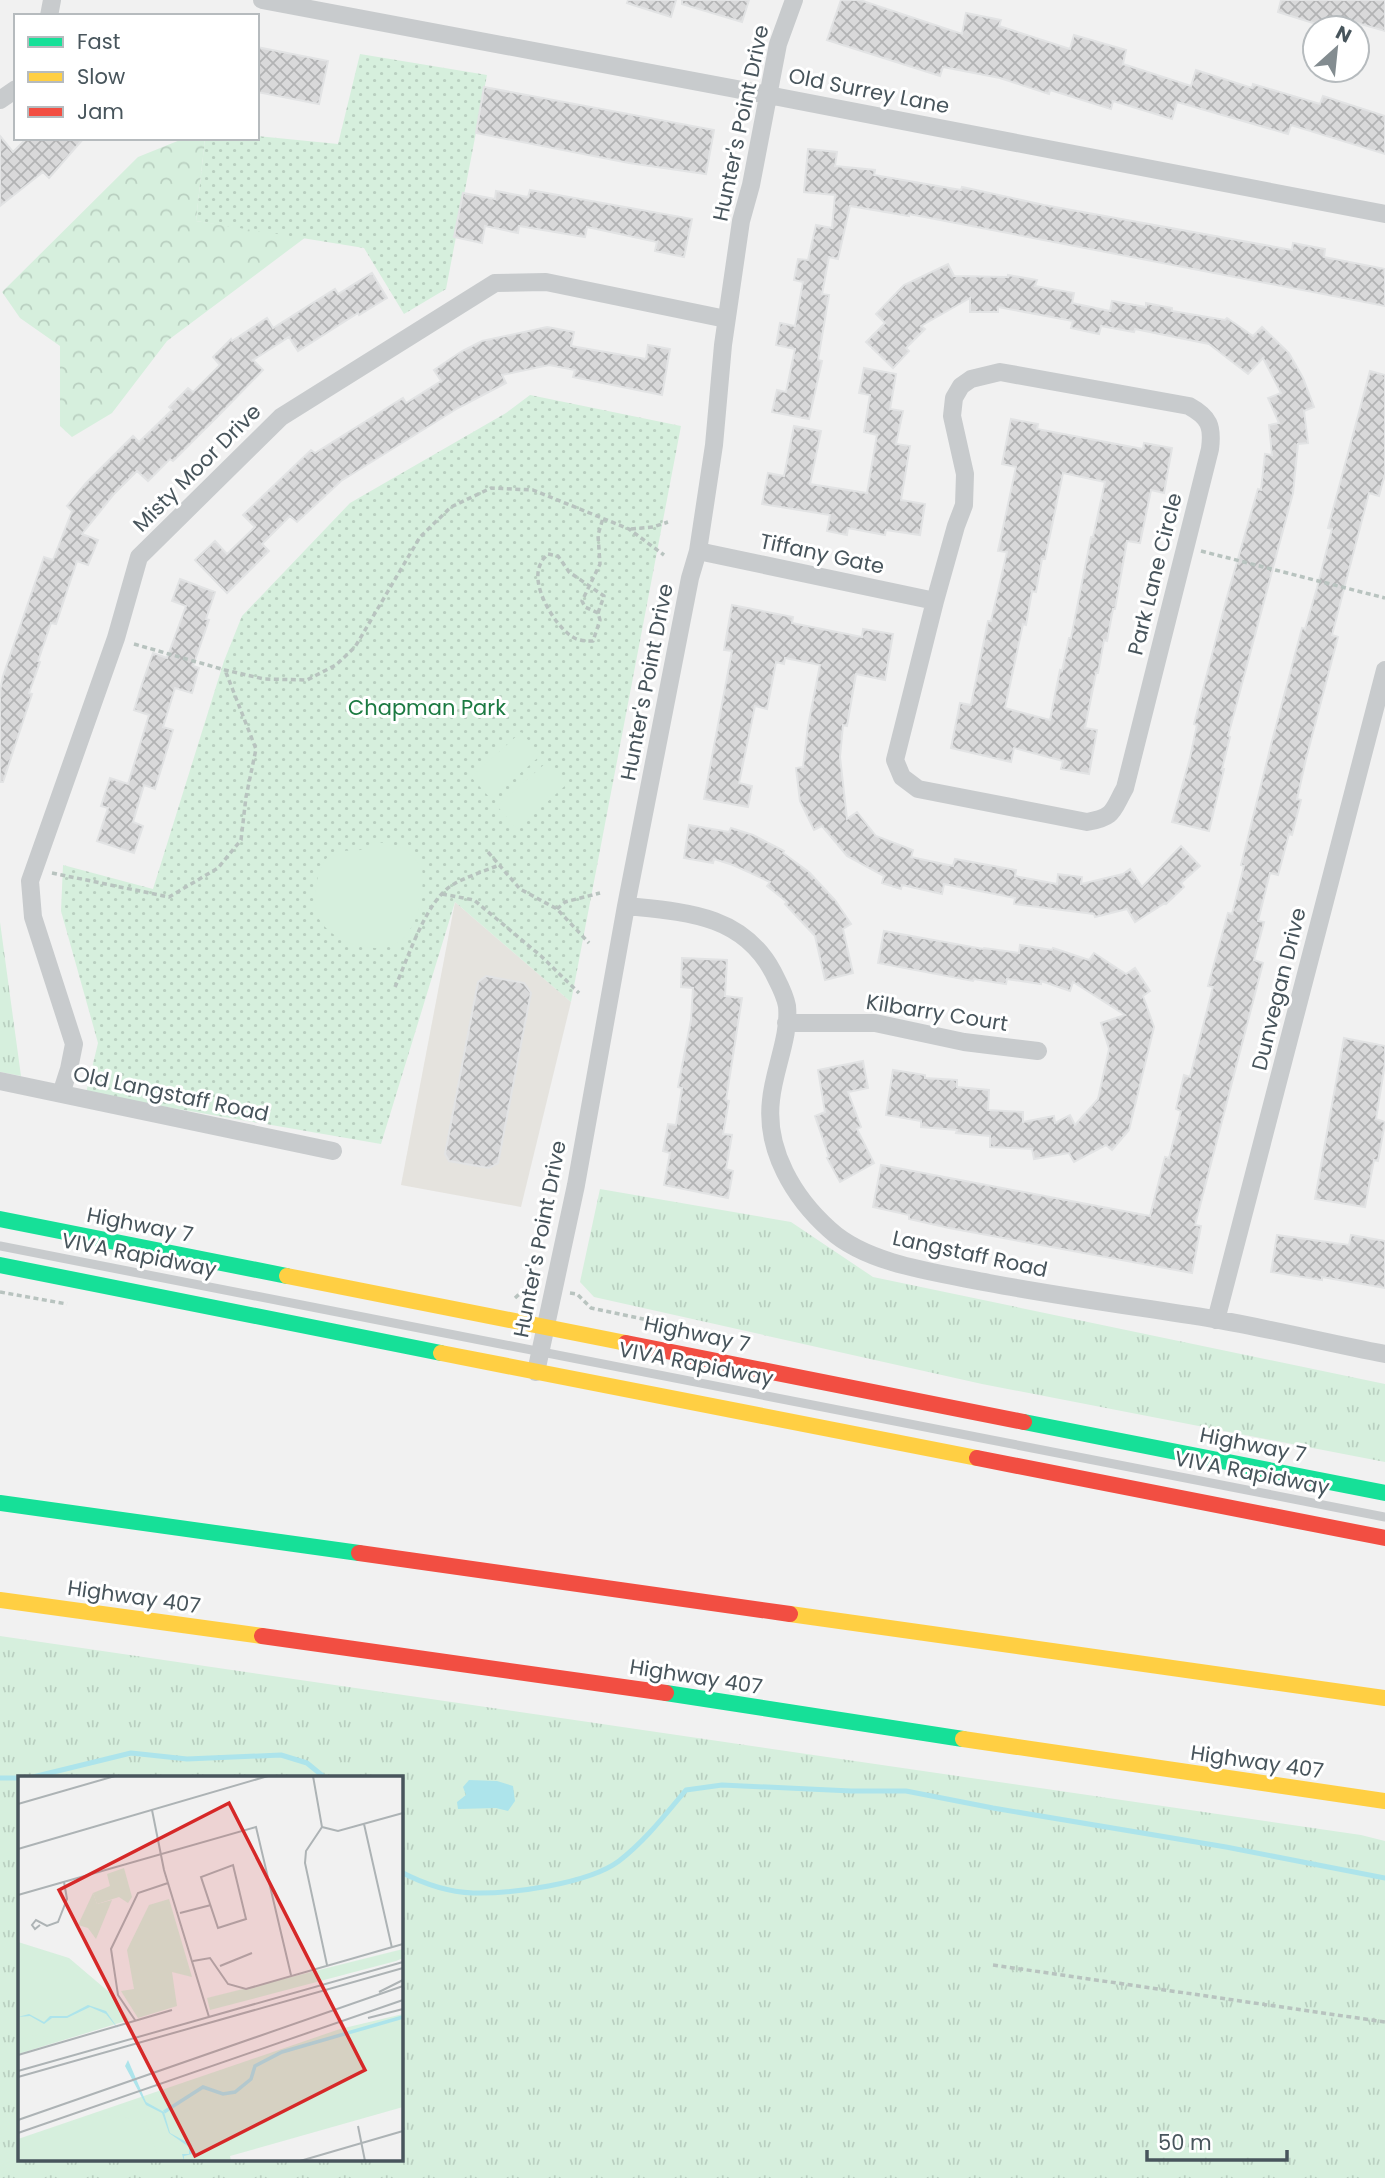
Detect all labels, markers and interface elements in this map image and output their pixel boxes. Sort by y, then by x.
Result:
legend [14,14,259,140]
north arrow [1301,14,1371,84]
text: N [1331,19,1356,50]
street label: Hunter's Point Drive [706,22,775,224]
text: Fast [77,27,120,56]
street label: Old Surrey Lane [786,61,952,120]
text: Slow [77,62,125,91]
text: Jam [77,97,124,126]
street label: Misty Moor Drive [126,397,267,538]
street label: Park Lane Circle [1120,490,1189,658]
street label: Tiffany Gate [757,526,887,581]
street label: Hunter's Point Drive [613,581,680,783]
park label: Chapman Park [348,693,506,722]
street label: Dunvegan Drive [1244,905,1313,1073]
street label: Kilbarry Court [864,987,1010,1038]
street label: Old Langstaff Road [71,1059,272,1128]
street label: Hunter's Point Drive [506,1138,573,1340]
street label: Highway 7 [84,1200,196,1249]
street label: Langstaff Road [890,1223,1050,1284]
street label: VIVA Rapidway [59,1225,219,1284]
street label: Highway 7 [641,1308,753,1359]
street label: VIVA Rapidway [616,1334,776,1393]
street label: Highway 7 [1197,1420,1309,1469]
street label: VIVA Rapidway [1172,1443,1332,1502]
street label: Highway 407 [66,1573,202,1620]
street label: Highway 407 [628,1652,765,1701]
street label: Highway 407 [1189,1738,1325,1785]
inset map [18,1776,402,2160]
scale bar [1147,2118,1287,2162]
text: 50 m [1158,2128,1212,2157]

